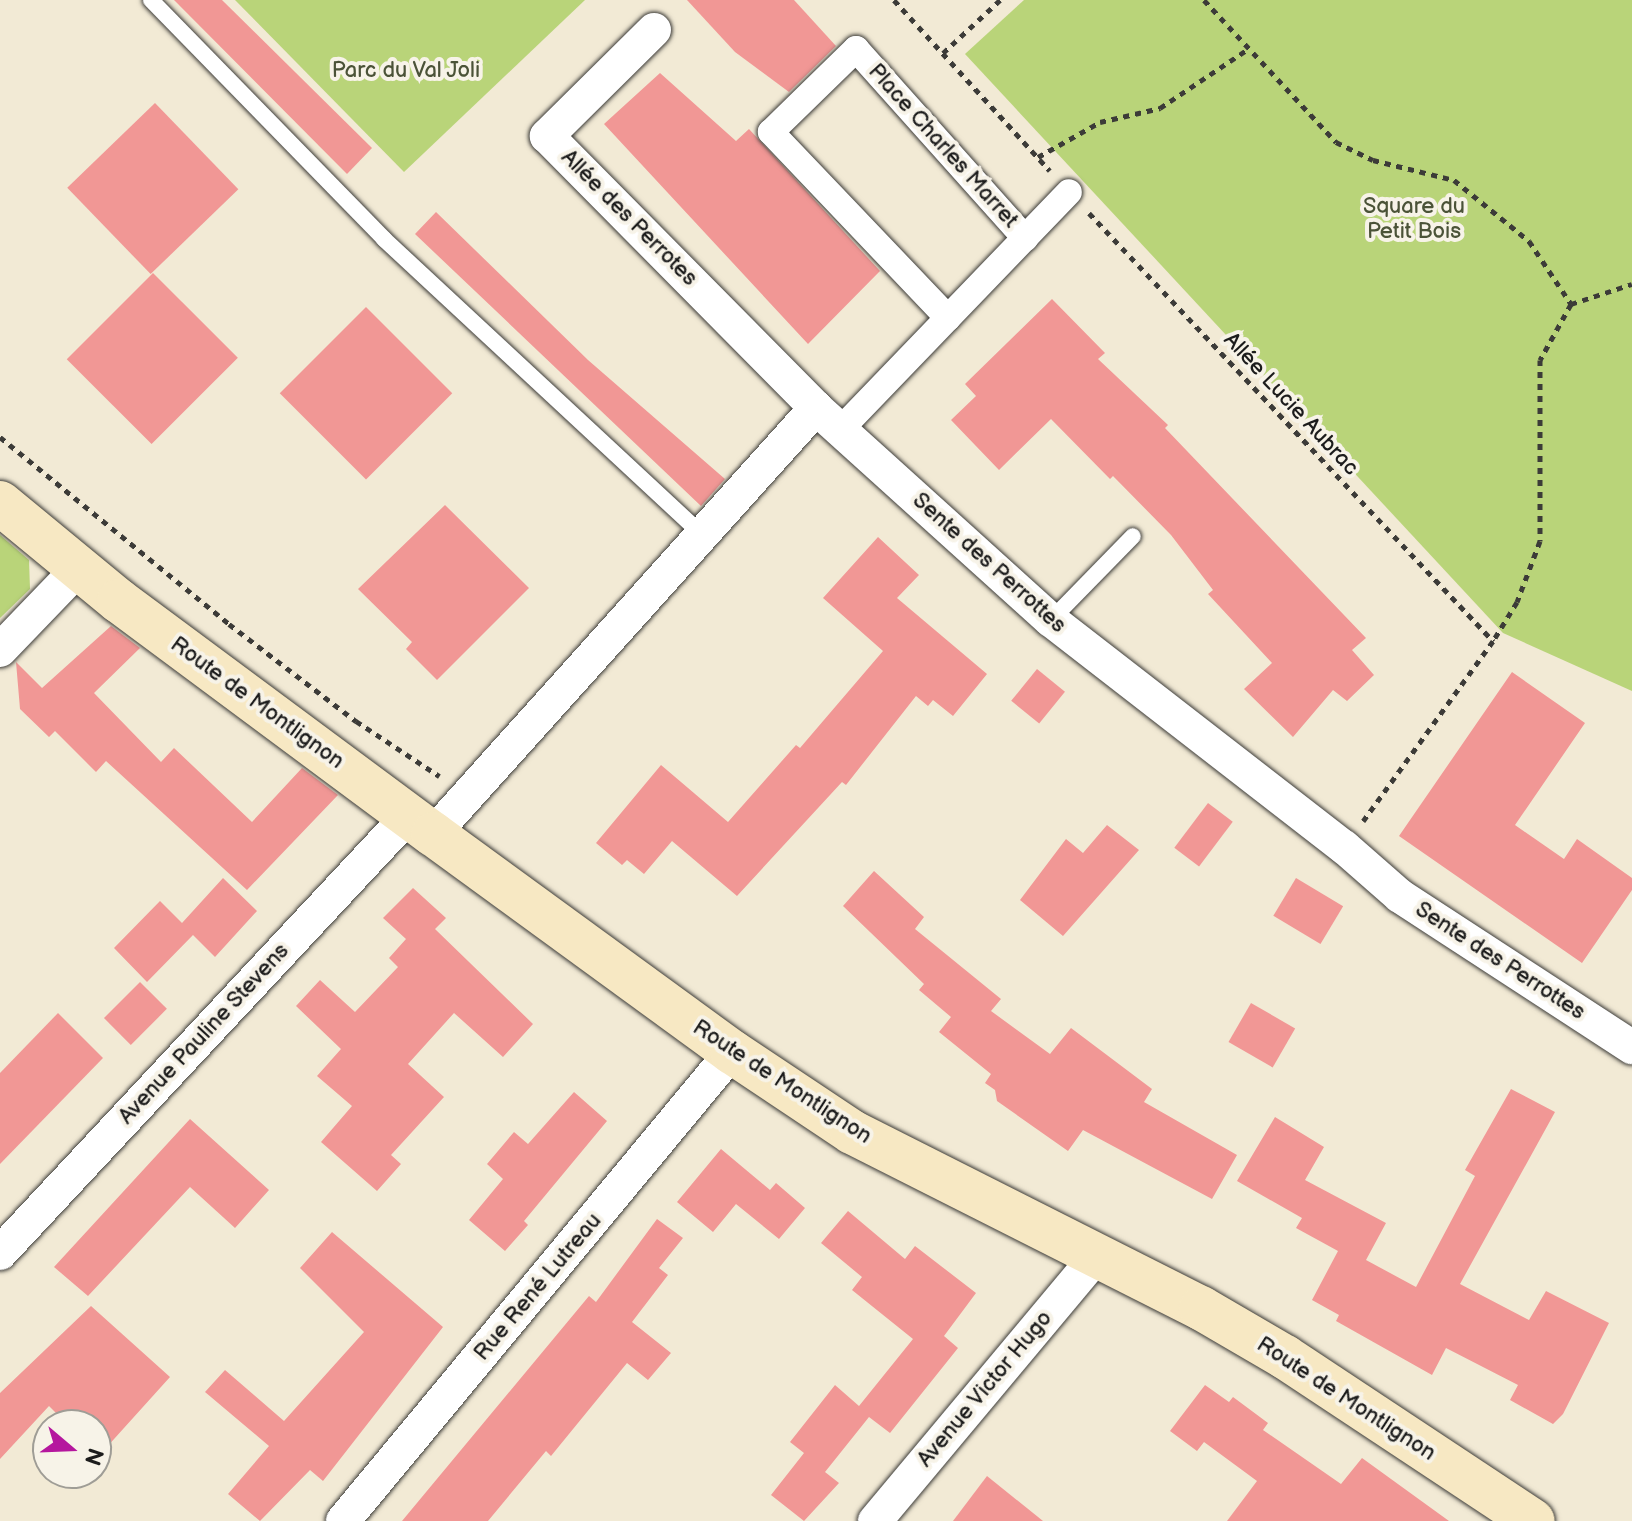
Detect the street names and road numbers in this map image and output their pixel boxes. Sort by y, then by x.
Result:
street label: Place Charles Marret [863,59,1023,233]
street label: Allée des Perrotes [555,144,703,292]
street label: Allée Lucie Aubrac [1218,327,1364,481]
street label: Sente des Perrottes [907,487,1071,639]
street label: Route de Montlignon [165,631,349,775]
street label: Sente des Perrottes [1410,896,1590,1026]
street label: Avenue Pauline Stevens [113,938,295,1130]
street label: Route de Montlignon [688,1014,876,1150]
street label: Rue René Lutreau [469,1208,607,1366]
street label: Avenue Victor Hugo [912,1305,1058,1473]
street label: Route de Montlignon [1252,1331,1440,1467]

